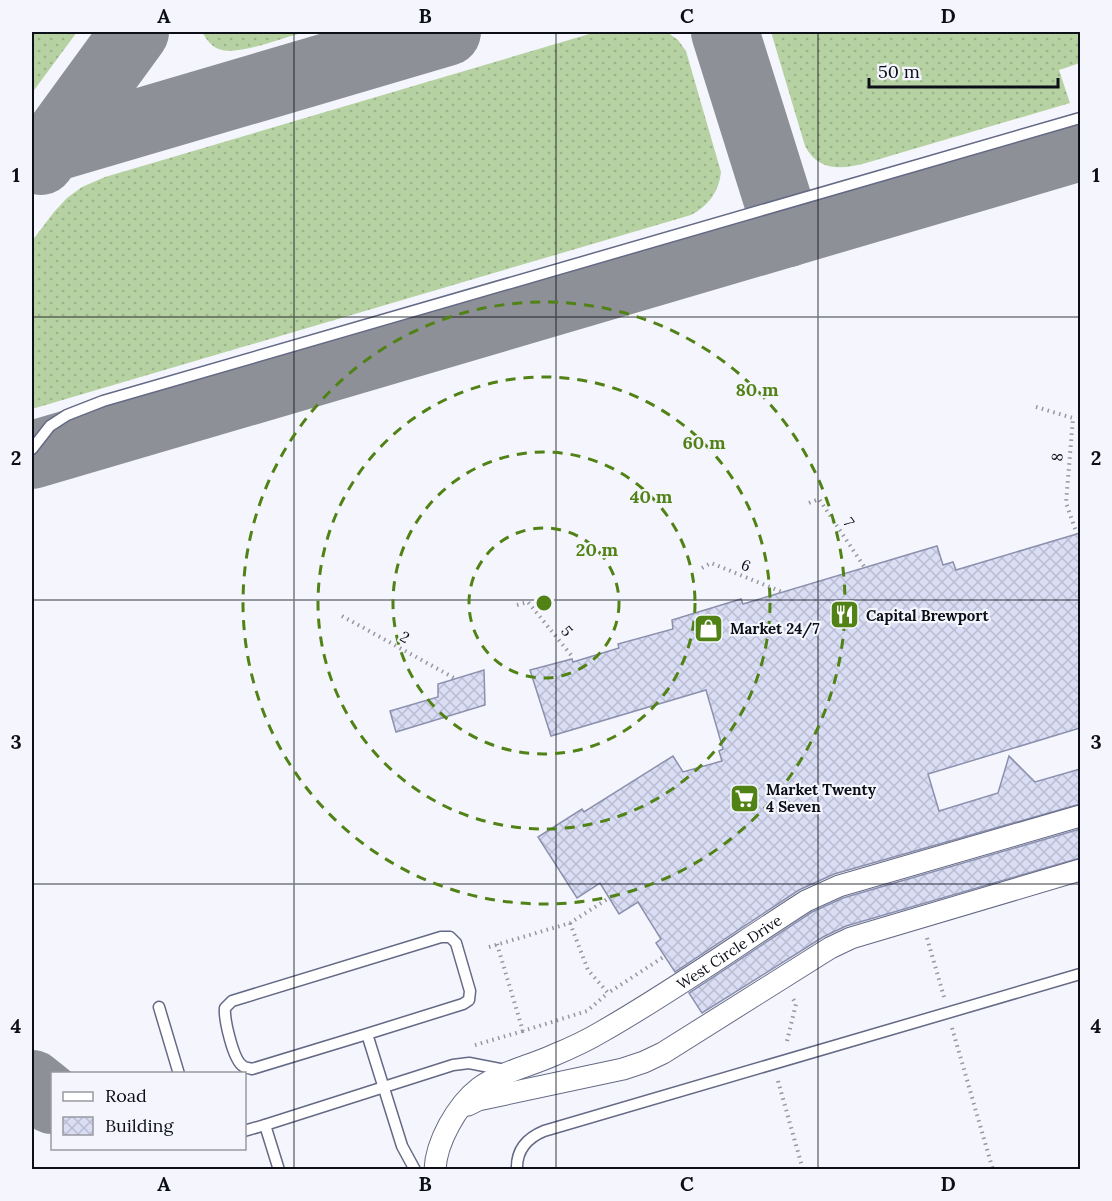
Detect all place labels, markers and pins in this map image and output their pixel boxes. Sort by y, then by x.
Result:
centre of rings [534,593,554,613]
restaurant icon: Capital Brewport [829,599,861,631]
place label: Capital Brewport [866,606,989,625]
shop icon: Market 24/7 [693,612,725,644]
place label: Market 24/7 [730,619,819,639]
place label: Market Twenty 4 Seven [766,780,877,816]
supermarket icon: Market Twenty 4 Seven [729,782,761,814]

